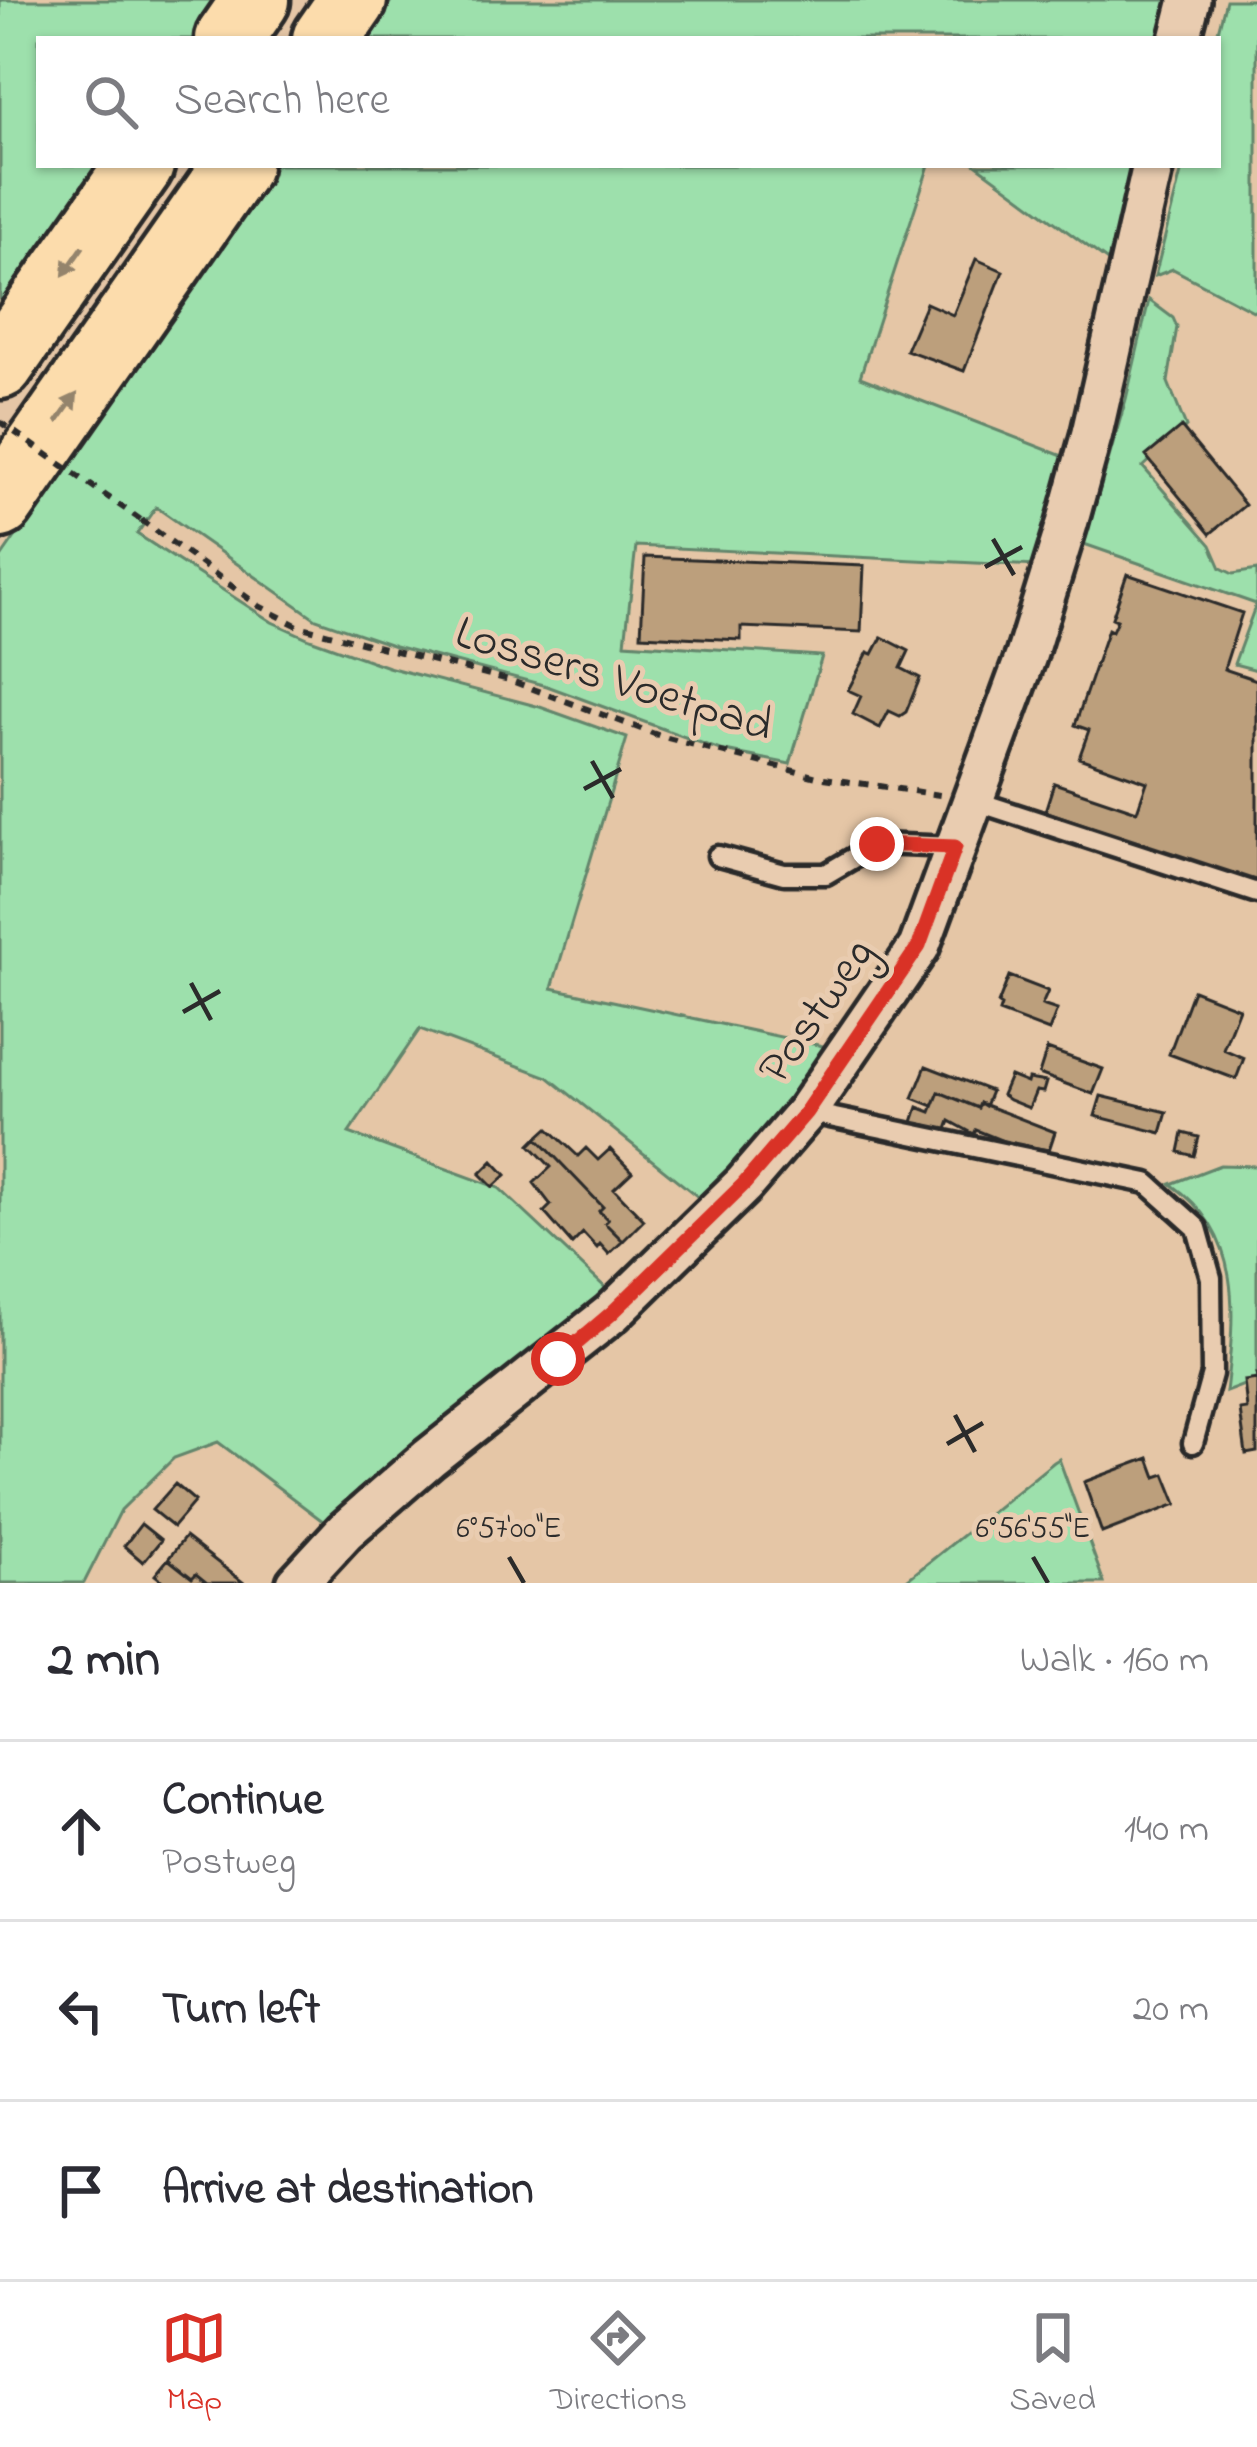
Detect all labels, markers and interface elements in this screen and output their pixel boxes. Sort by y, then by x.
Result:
search box [36,36,1221,168]
icon: search [78,69,144,135]
text: Search here [174,69,390,135]
one-way arrow [62,245,85,277]
one-way arrow [55,392,78,424]
street label: Lossers Voetpad [446,599,781,762]
route end [850,817,904,871]
street label: Postweg [742,924,895,1100]
route start [531,1332,585,1386]
text: 6°57'00"E [456,1508,562,1552]
text: 6°56'55"E [976,1508,1090,1552]
text: 2 min [48,1624,160,1699]
text: Walk · 160 m [1020,1633,1209,1690]
text: Continue [162,1769,323,1835]
icon: ahead [48,1798,114,1864]
text: 140 m [1124,1802,1209,1859]
text: Postweg [162,1835,296,1892]
icon: left [48,1978,114,2044]
text: Turn left [162,1978,320,2044]
text: 20 m [1133,1982,1209,2039]
icon: arrive [48,2158,114,2224]
text: Arrive at destination [162,2158,533,2224]
tab: Map [161,2305,227,2425]
tab: Directions [550,2305,687,2425]
tab: Saved [1010,2305,1096,2425]

